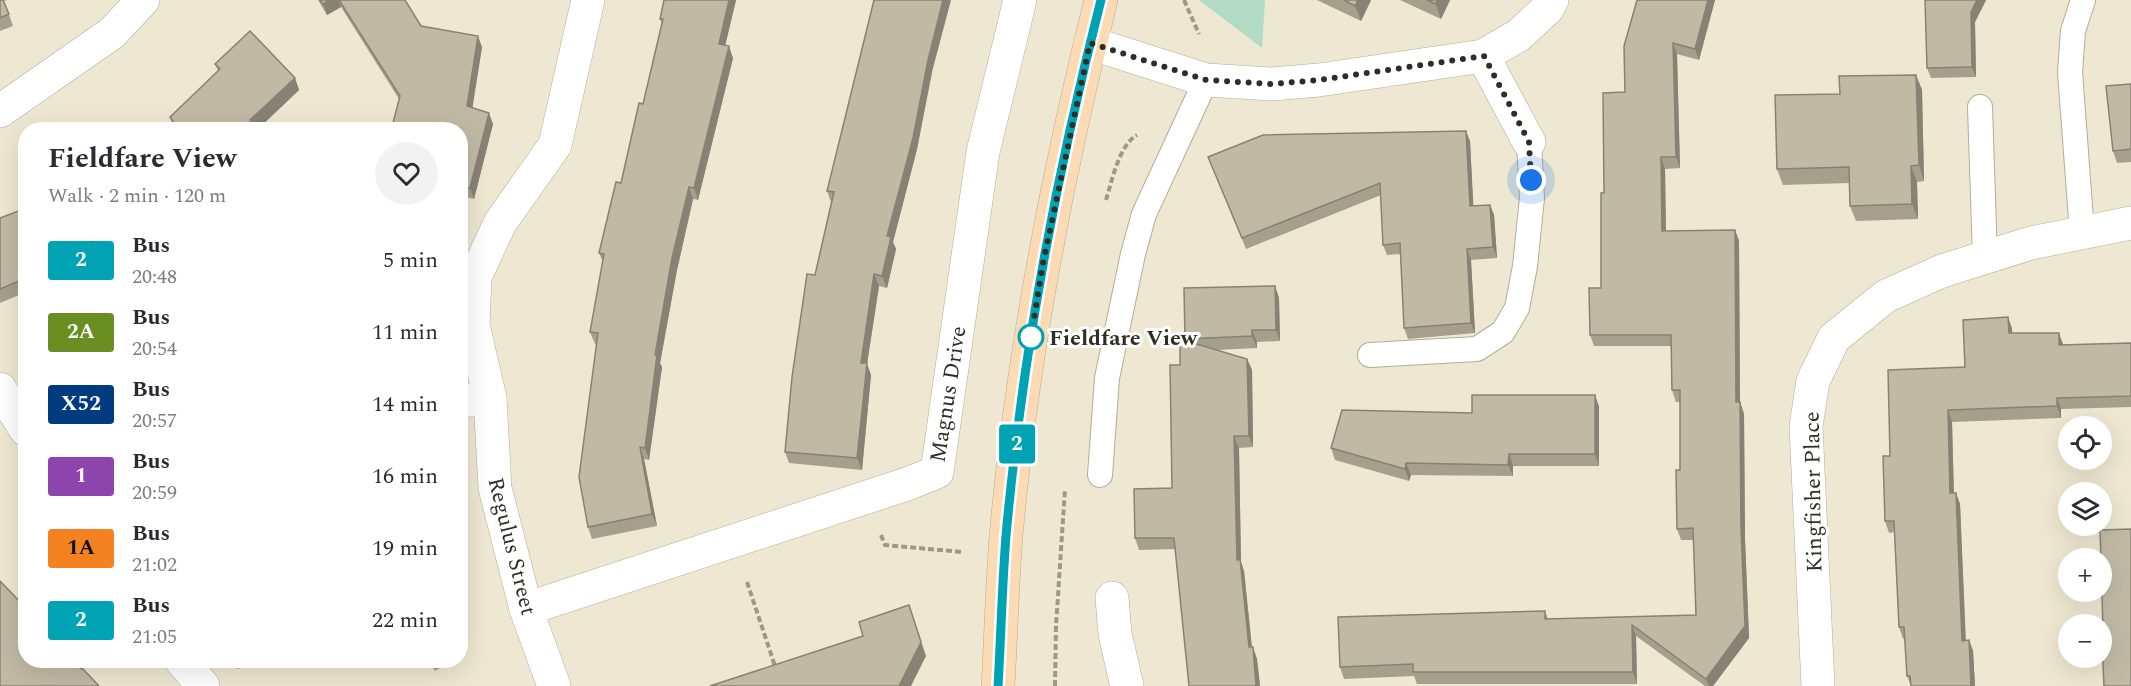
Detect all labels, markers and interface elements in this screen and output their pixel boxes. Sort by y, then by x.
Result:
text: Fieldfare View [48,137,236,180]
button: heart [375,142,438,205]
your location [1516,165,1546,195]
text: Walk · 2 min · 120 m [48,181,226,211]
text: Bus [132,229,170,262]
text: 2 [75,244,87,276]
text: 5 min [383,244,438,277]
text: 20:48 [132,262,177,292]
text: Bus [132,301,170,334]
text: 2A [67,316,95,348]
text: 11 min [372,316,438,349]
place label: Fieldfare View [1049,322,1198,355]
street label: Magnus Drive [921,324,976,465]
marker: Fieldfare View [1018,324,1044,350]
text: 20:54 [132,334,177,364]
text: Bus [132,373,170,406]
text: X52 [61,388,101,420]
text: 14 min [372,388,438,421]
text: 20:57 [132,406,177,436]
street label: Kingfisher Place [1796,411,1831,573]
map controls [2058,416,2112,668]
button: locate [2058,416,2112,470]
line badge: 2 [998,424,1036,464]
text: 2 [1011,428,1023,460]
text: Bus [132,445,170,478]
text: 1 [75,460,87,492]
text: 16 min [372,460,438,493]
street label: Regulus Street [478,474,545,619]
text: 20:59 [132,478,177,508]
button: layers [2058,482,2112,536]
text: Bus [132,517,170,550]
text: 1A [67,532,95,564]
text: 19 min [372,532,438,565]
button: + [2058,548,2112,602]
text: 21:02 [132,550,177,580]
text: Bus [132,589,170,622]
text: 2 [75,604,87,636]
text: 22 min [372,604,438,637]
button: − [2058,614,2112,668]
text: 21:05 [132,622,177,652]

